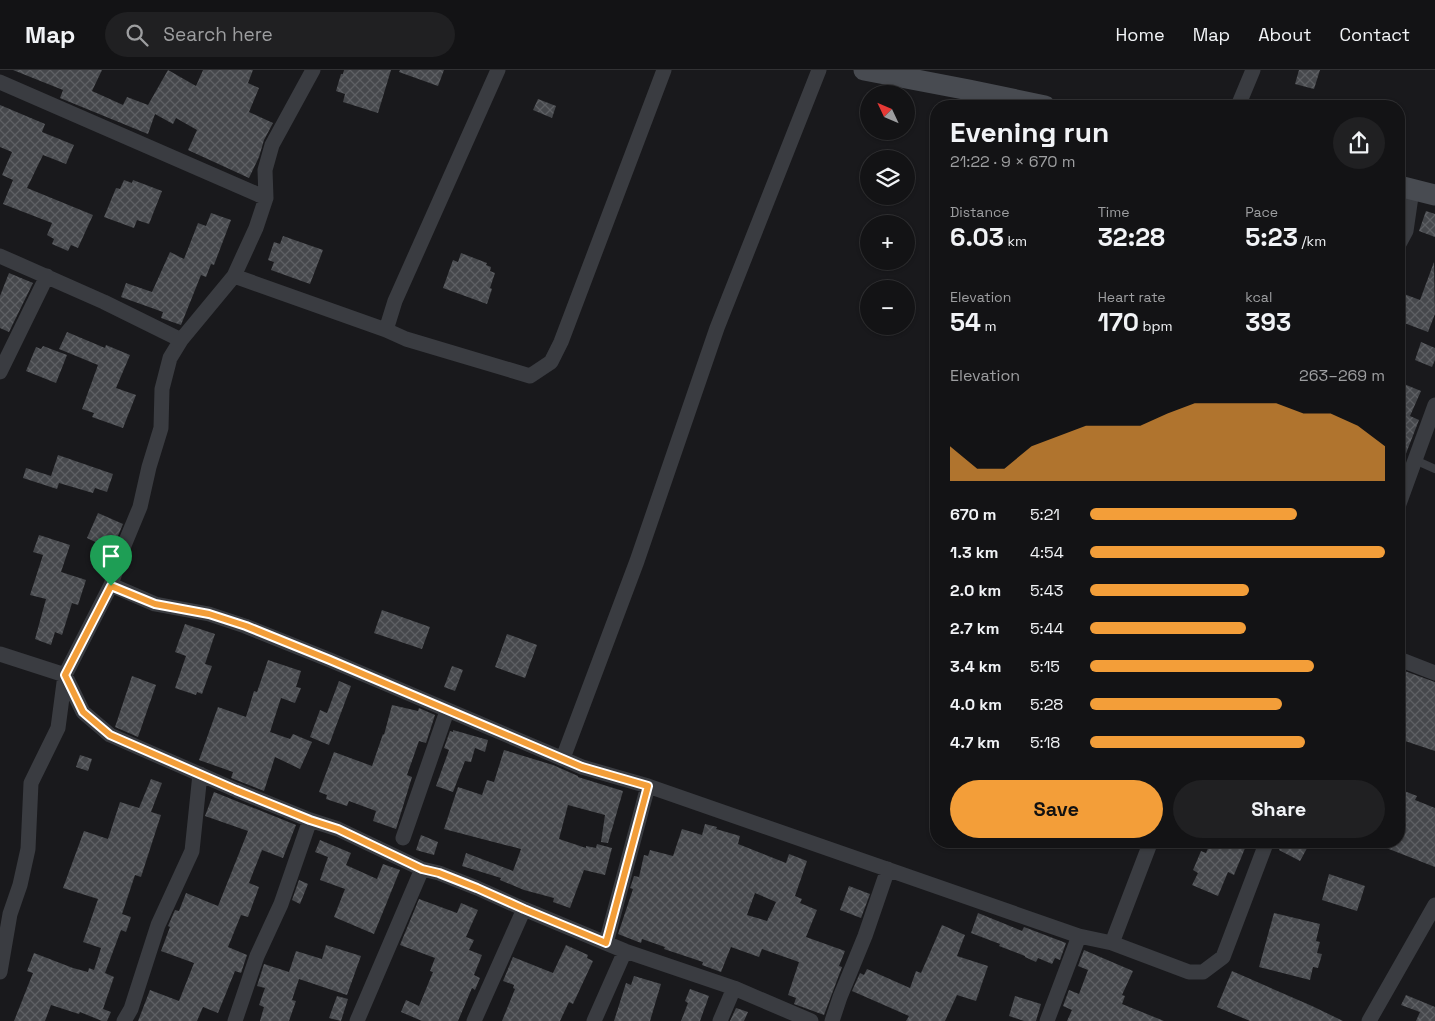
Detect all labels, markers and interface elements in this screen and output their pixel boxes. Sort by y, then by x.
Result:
search box [105,12,455,57]
text: Map [25,19,75,50]
icon: search [123,21,151,49]
text: Search here [163,22,273,47]
text: Home [1116,23,1165,46]
text: Map [1193,23,1230,46]
text: About [1258,23,1312,46]
text: Contact [1340,23,1410,46]
north arrow [860,85,915,140]
map controls [860,85,915,335]
text: Evening run [950,114,1109,150]
button: share [1333,117,1385,169]
button: layers [860,150,915,205]
text: 21:22 · 9 × 670 m [950,151,1075,172]
text: Distance [950,203,1010,221]
text: Time [1098,203,1130,221]
text: Pace [1245,203,1278,221]
button: + [860,215,915,270]
text: 6.03 [950,221,1004,253]
text: 32:28 [1098,221,1165,253]
text: 5:23 [1245,221,1298,253]
text: km [1004,232,1027,250]
text: /km [1298,232,1326,250]
button: − [860,280,915,335]
text: Elevation [950,288,1011,306]
text: Heart rate [1098,288,1166,306]
text: kcal [1245,288,1272,306]
text: 54 [950,306,981,338]
text: 170 [1098,306,1139,338]
text: 393 [1245,306,1291,338]
text: m [981,317,997,335]
text: bpm [1139,317,1173,335]
text: Elevation [950,365,1020,386]
text: 263–269 m [1299,365,1385,386]
text: 670 m [950,504,997,525]
text: 5:21 [1030,504,1060,525]
pin [90,535,132,586]
icon: arrive [97,542,125,570]
text: 1.3 km [950,542,998,563]
text: 4:54 [1030,542,1064,563]
text: 2.0 km [950,580,1001,601]
text: 5:43 [1030,580,1063,601]
text: 2.7 km [950,618,999,639]
text: 5:44 [1030,618,1064,639]
text: 3.4 km [950,656,1001,677]
text: 5:15 [1030,656,1060,677]
text: 4.0 km [950,694,1002,715]
text: 5:28 [1030,694,1063,715]
text: 4.7 km [950,732,1000,753]
text: 5:18 [1030,732,1060,753]
button: Save [950,780,1163,838]
button: Share [1173,780,1385,838]

